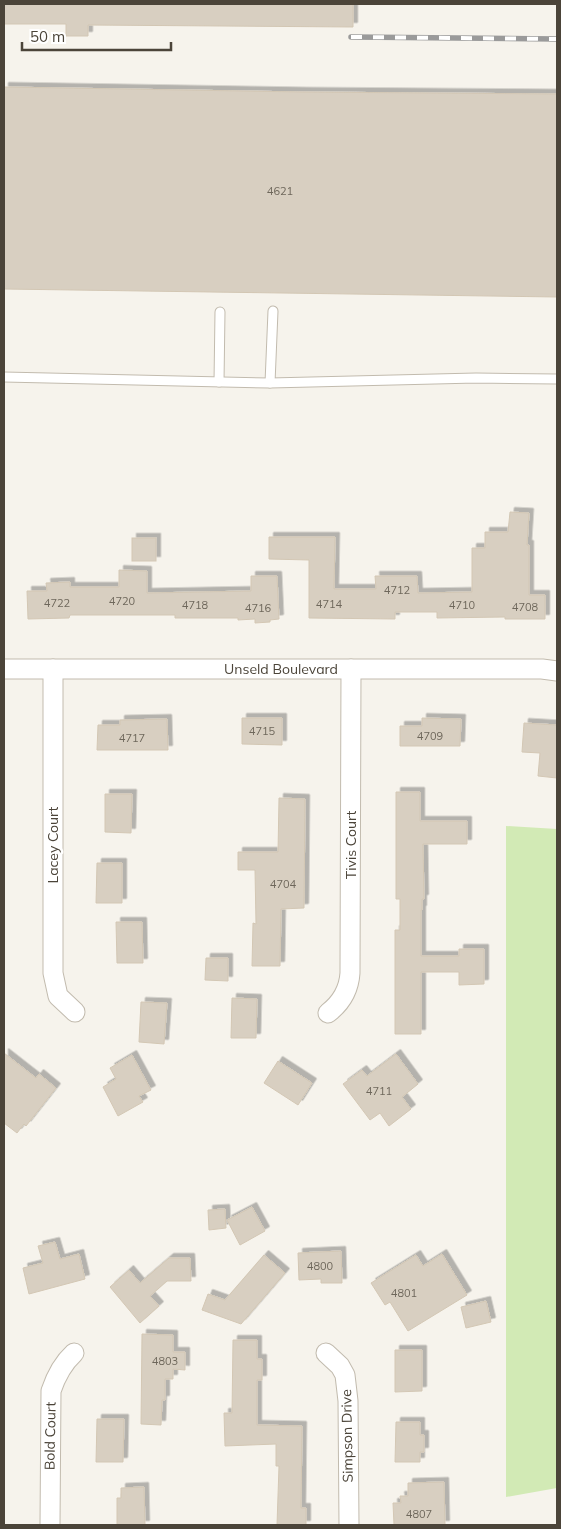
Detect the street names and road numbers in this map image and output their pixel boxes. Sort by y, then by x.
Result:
street label: Unseld Boulevard [224,660,338,678]
street label: Lacey Court [44,806,62,883]
street label: Tivis Court [342,811,360,879]
street label: Simpson Drive [337,1389,357,1483]
street label: Bold Court [40,1402,60,1470]

